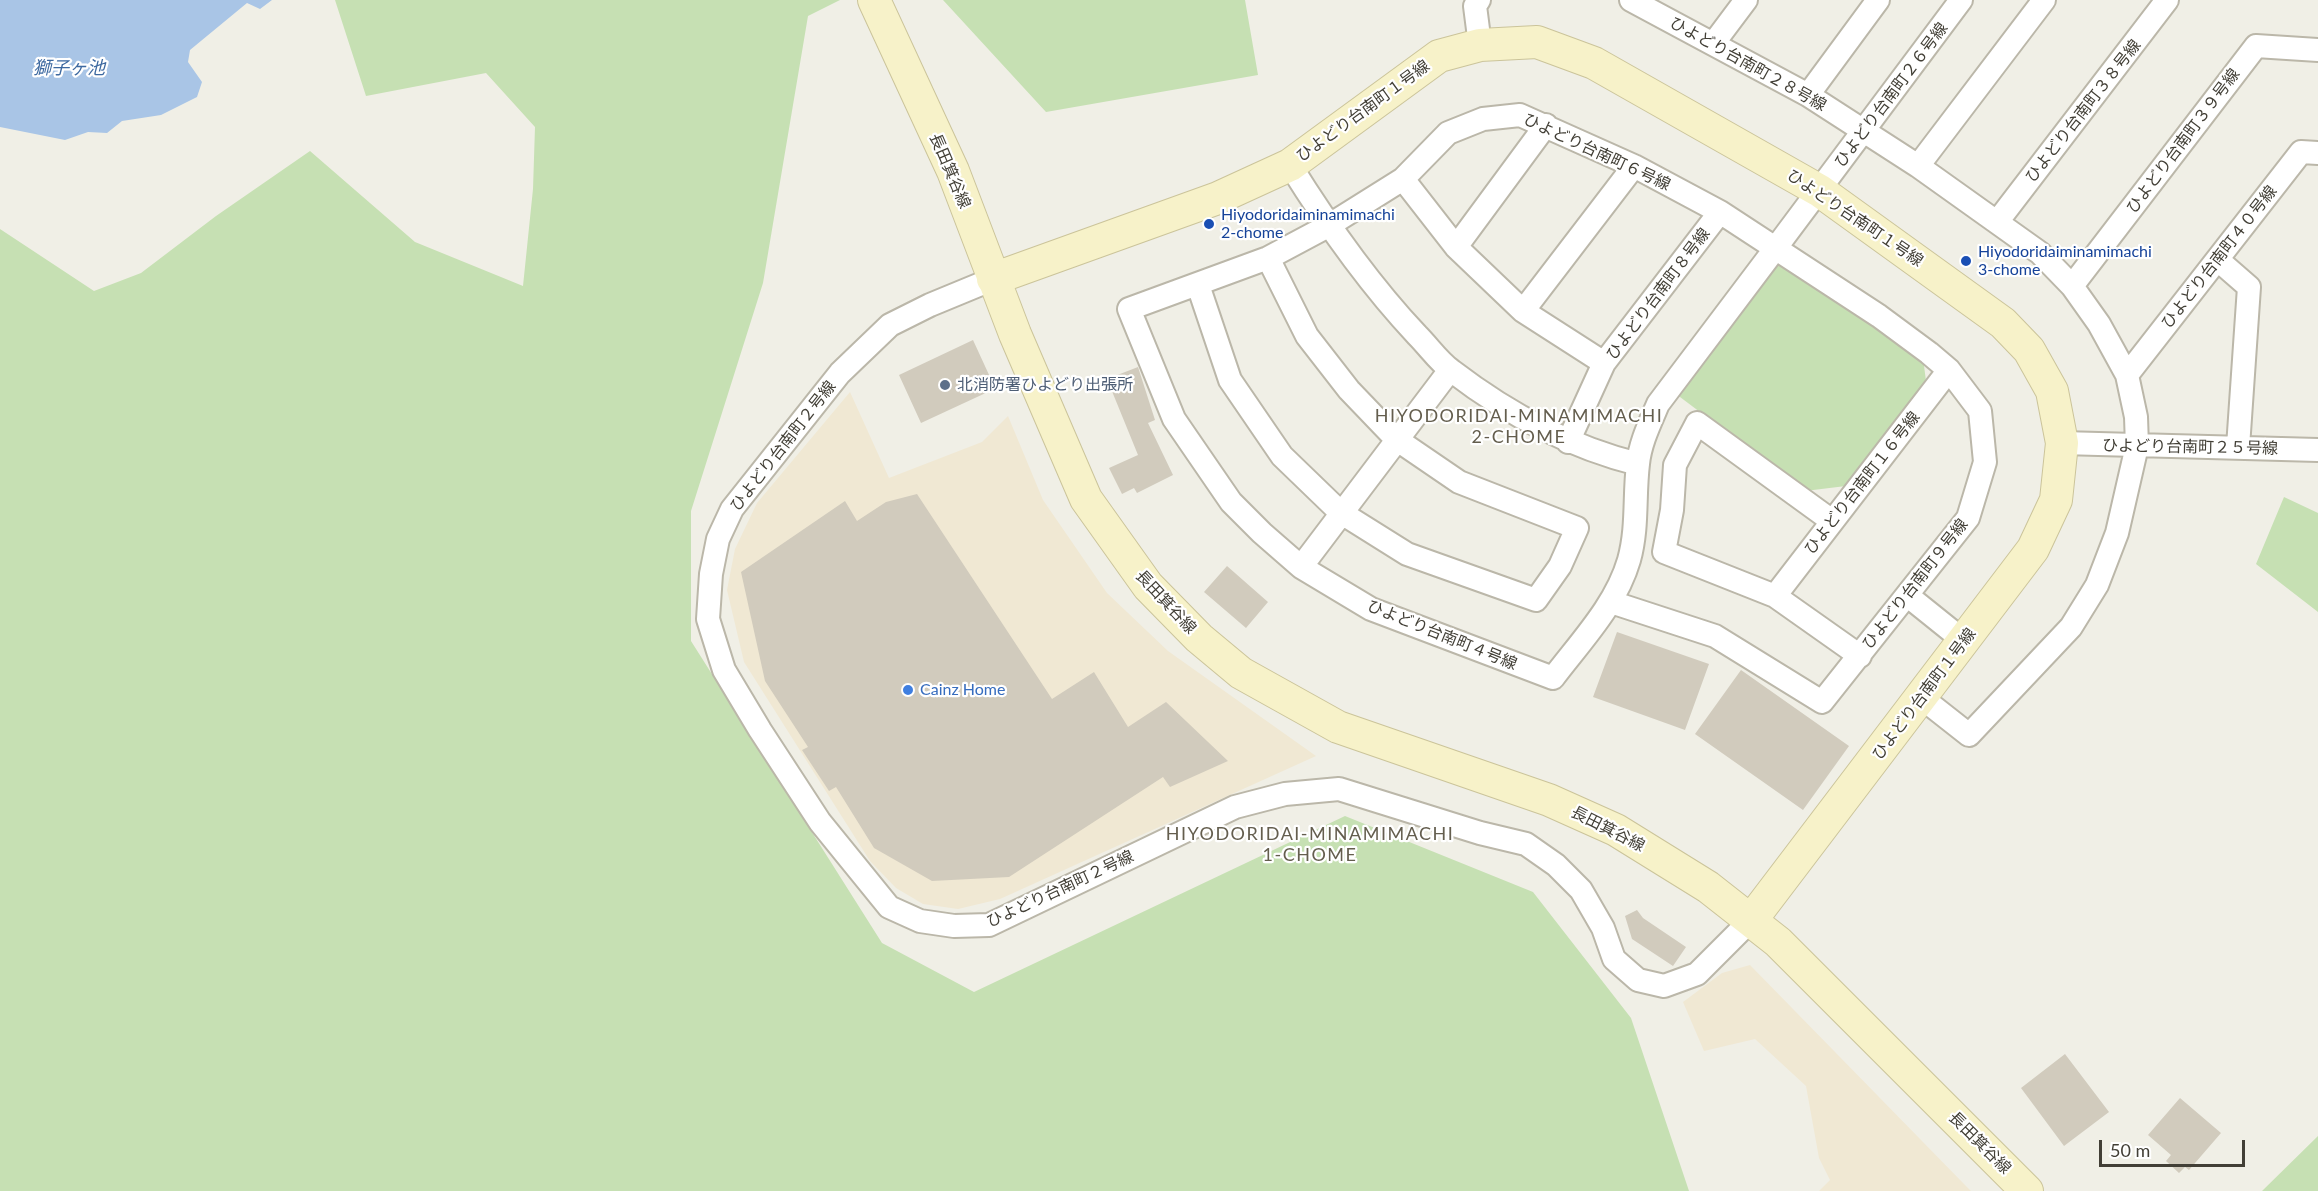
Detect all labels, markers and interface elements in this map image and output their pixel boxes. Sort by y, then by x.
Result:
street label: ひよどり台南町２８号線 [1666,13,1830,115]
street label: ひよどり台南町２６号線 [1830,19,1952,171]
street label: ひよどり台南町３８号線 [2021,36,2145,186]
street label: ひよどり台南町１号線 [1293,56,1433,166]
water label: 獅子ヶ池 [33,57,105,79]
street label: ひよどり台南町３９号線 [2122,65,2244,217]
street label: ひよどり台南町６号線 [1520,109,1674,195]
street label: 長田箕谷線 [926,130,974,212]
street label: ひよどり台南町１号線 [1783,165,1927,271]
street label: ひよどり台南町４０号線 [2157,182,2281,332]
place label: Hiyodoridaiminamimachi 2-chome [1221,205,1395,243]
marker: Hiyodoridaiminamimachi 2-chome [1202,217,1216,231]
street label: ひよどり台南町８号線 [1602,224,1714,364]
place label: Hiyodoridaiminamimachi 3-chome [1978,242,2152,280]
marker: Hiyodoridaiminamimachi 3-chome [1959,254,1973,268]
place label: 北消防署ひよどり出張所 [957,375,1133,395]
street label: ひよどり台南町２号線 [726,377,840,515]
marker: 北消防署ひよどり出張所 [938,378,952,392]
district label: HIYODORIDAI-MINAMIMACHI 2-CHOME [1375,405,1663,448]
street label: ひよどり台南町１６号線 [1800,408,1924,558]
street label: ひよどり台南町２５号線 [2102,436,2278,458]
street label: ひよどり台南町９号線 [1858,515,1972,653]
street label: 長田箕谷線 [1132,566,1200,638]
street label: ひよどり台南町４号線 [1364,596,1520,674]
street label: ひよどり台南町１号線 [1868,624,1980,764]
place label: Cainz Home [920,680,1005,700]
marker: Cainz Home [901,683,915,697]
street label: 長田箕谷線 [1568,802,1648,856]
district label: HIYODORIDAI-MINAMIMACHI 1-CHOME [1166,823,1454,866]
street label: ひよどり台南町２号線 [983,846,1137,932]
street label: 長田箕谷線 [1945,1108,2015,1178]
scale bar [2102,1128,2248,1166]
text: 50 m [2110,1139,2150,1161]

